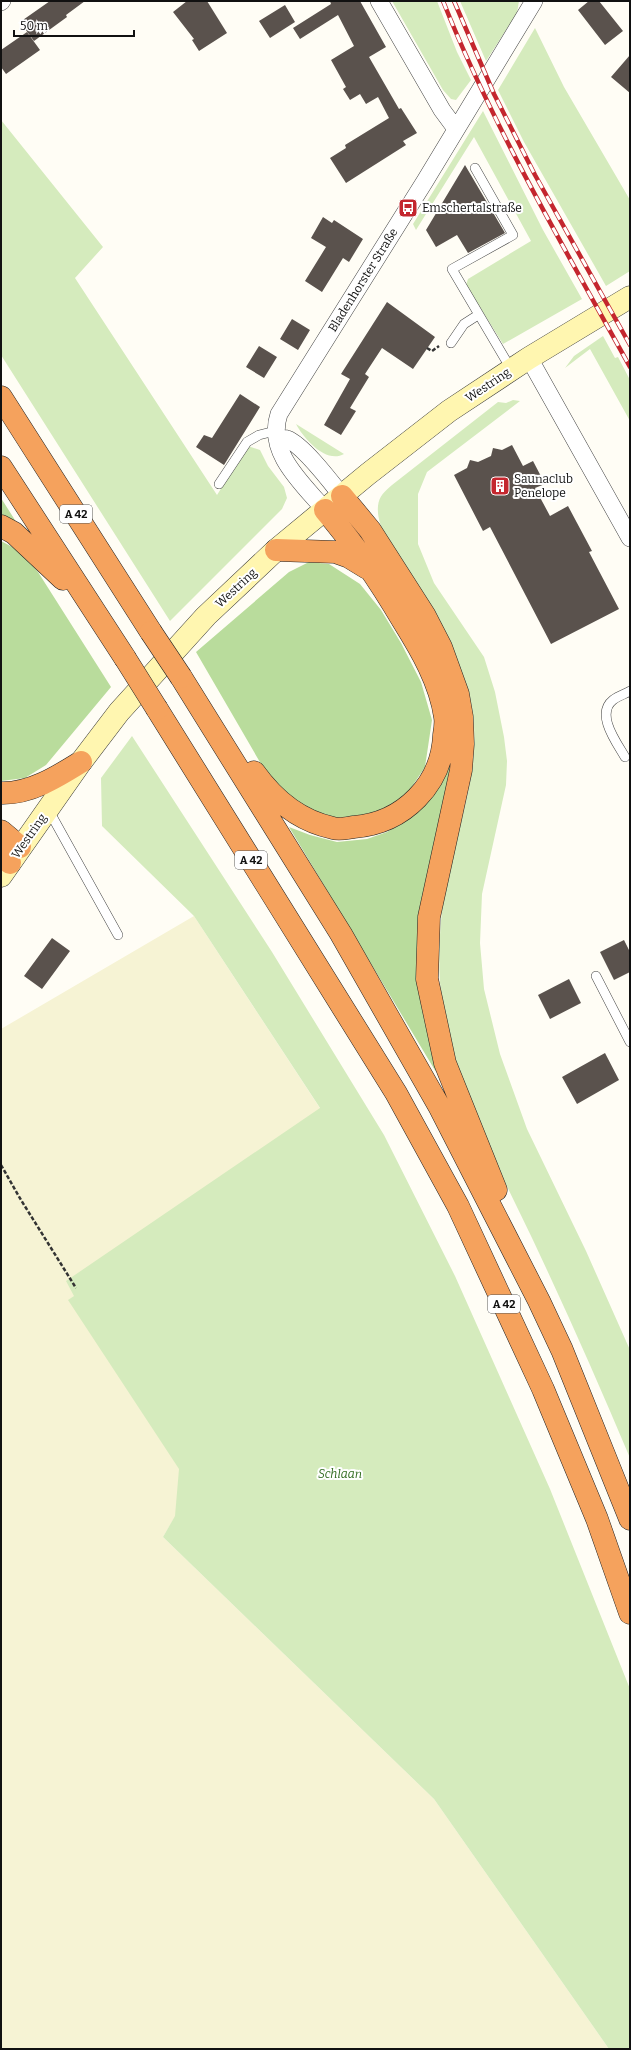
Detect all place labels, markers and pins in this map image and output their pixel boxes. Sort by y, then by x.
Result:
bus stop icon: Emschertalstraße [397,197,419,219]
place label: Emschertalstraße [422,201,522,215]
place label: Saunaclub Penelope [514,472,573,500]
building icon: Saunaclub Penelope [489,475,511,497]

